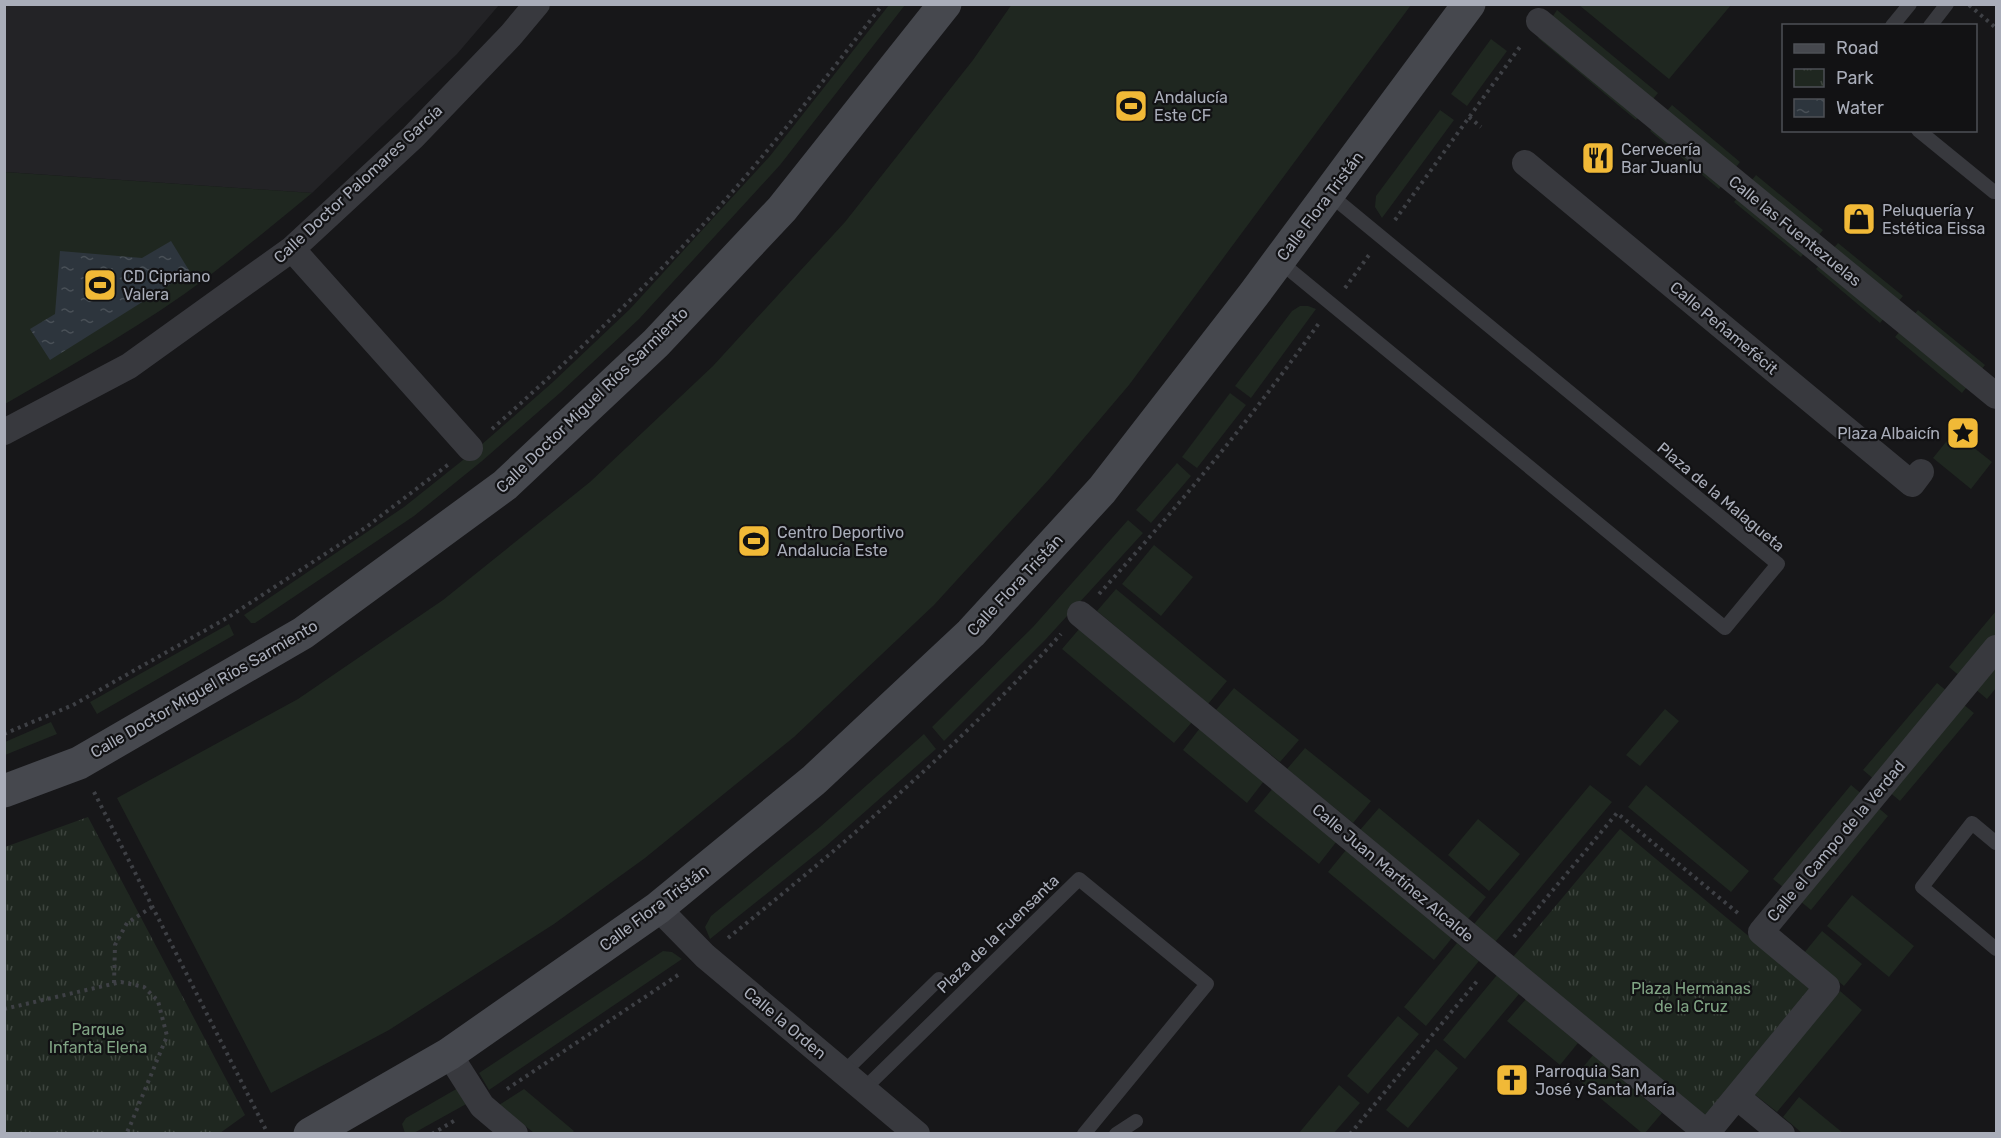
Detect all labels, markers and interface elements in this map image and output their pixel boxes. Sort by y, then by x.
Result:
legend [1782,24,1977,132]
text: Road [1836,37,1879,59]
text: Park [1836,67,1874,89]
sports icon: Andalucía Este CF [1113,88,1149,124]
place label: Andalucía Este CF [1154,88,1228,125]
text: Water [1836,97,1884,119]
street label: Calle Doctor Palomares García [270,101,446,267]
restaurant icon: Cervecería Bar Juanlu [1580,140,1616,176]
place label: Cervecería Bar Juanlu [1621,140,1702,177]
street label: Calle Flora Tristán [1273,148,1367,264]
street label: Calle las Fuentezuelas [1725,172,1865,290]
shop icon: Peluquería y Estética Eissa [1841,201,1877,237]
place label: Peluquería y Estética Eissa [1882,201,1985,238]
sports icon: CD Cipriano Valera [82,267,118,303]
place label: CD Cipriano Valera [123,267,210,304]
street label: Calle Peñamefécit [1666,277,1782,379]
street label: Calle Doctor Miguel Ríos Sarmiento [492,303,692,497]
place icon: Plaza Albaicín [1945,415,1981,451]
place label: Plaza Albaicín [1837,424,1940,443]
street label: Plaza de la Malagueta [1653,438,1789,556]
sports icon: Centro Deportivo Andalucía Este [736,523,772,559]
place label: Centro Deportivo Andalucía Este [777,523,904,560]
street label: Calle Flora Tristán [963,530,1067,640]
street label: Calle Doctor Miguel Ríos Sarmiento [87,616,321,762]
street label: Calle el Campo de la Verdad [1763,757,1909,925]
street label: Calle Juan Martínez Alcalde [1308,800,1478,946]
street label: Calle Flora Tristán [596,861,712,955]
street label: Plaza de la Fuensanta [933,871,1063,997]
park label: Plaza Hermanas de la Cruz [1631,979,1751,1016]
street label: Calle la Orden [740,983,830,1063]
park label: Parque Infanta Elena [49,1020,147,1057]
church icon: Parroquia San José y Santa María [1494,1062,1530,1098]
place label: Parroquia San José y Santa María [1535,1062,1675,1099]

